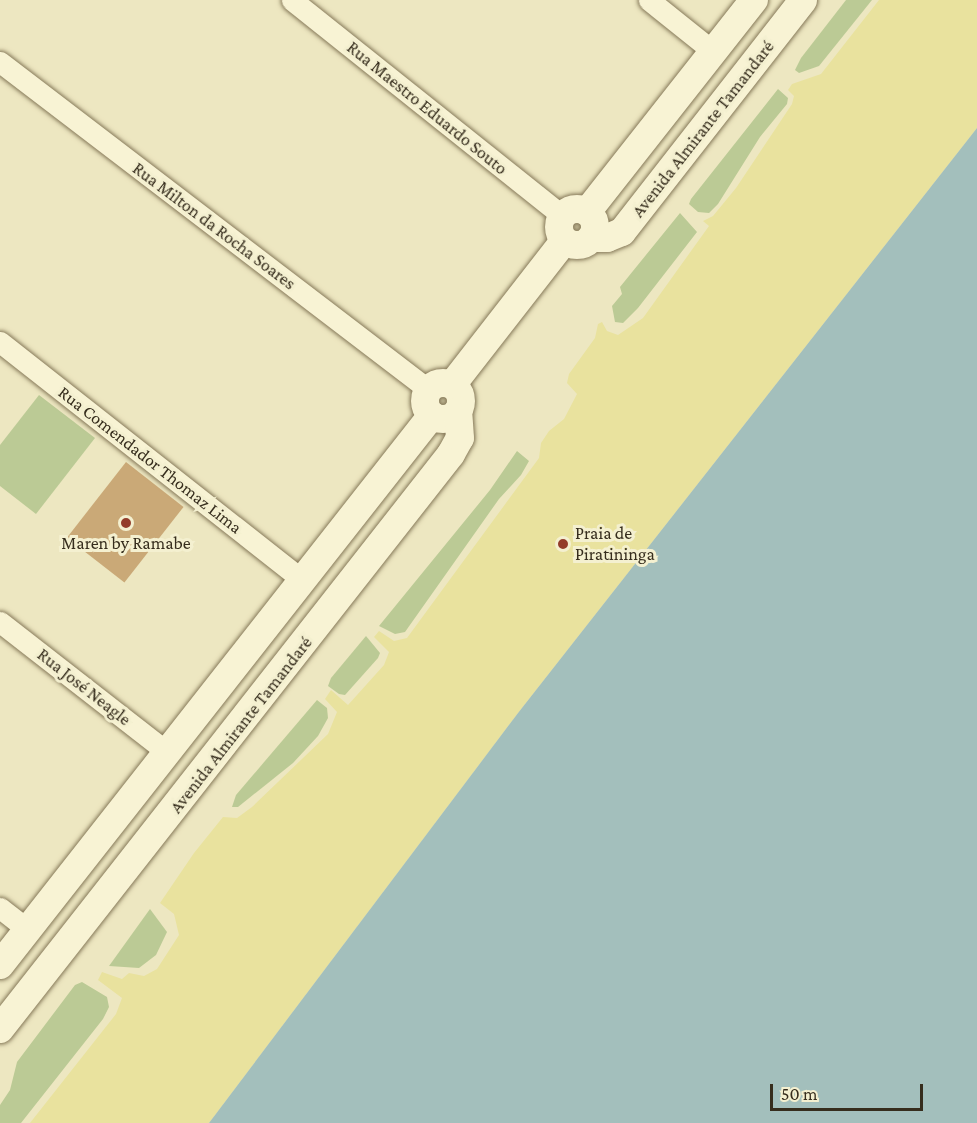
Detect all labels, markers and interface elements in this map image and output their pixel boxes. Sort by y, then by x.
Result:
street label: Avenida Almirante Tamandaré [627,36,779,222]
street label: Rua Maestro Eduardo Souto [342,37,512,179]
street label: Rua Milton da Rocha Soares [128,158,300,294]
street label: Rua Comendador Thomaz Lima [54,382,246,538]
marker: Maren by Ramabe [119,516,133,530]
place label: Praia de Piratininga [575,523,655,566]
place label: Maren by Ramabe [61,532,191,554]
marker: Praia de Piratininga [556,537,570,551]
street label: Avenida Almirante Tamandaré [165,632,317,818]
street label: Rua José Neagle [33,644,135,730]
scale bar [773,1072,926,1110]
text: 50 m [781,1084,818,1104]

